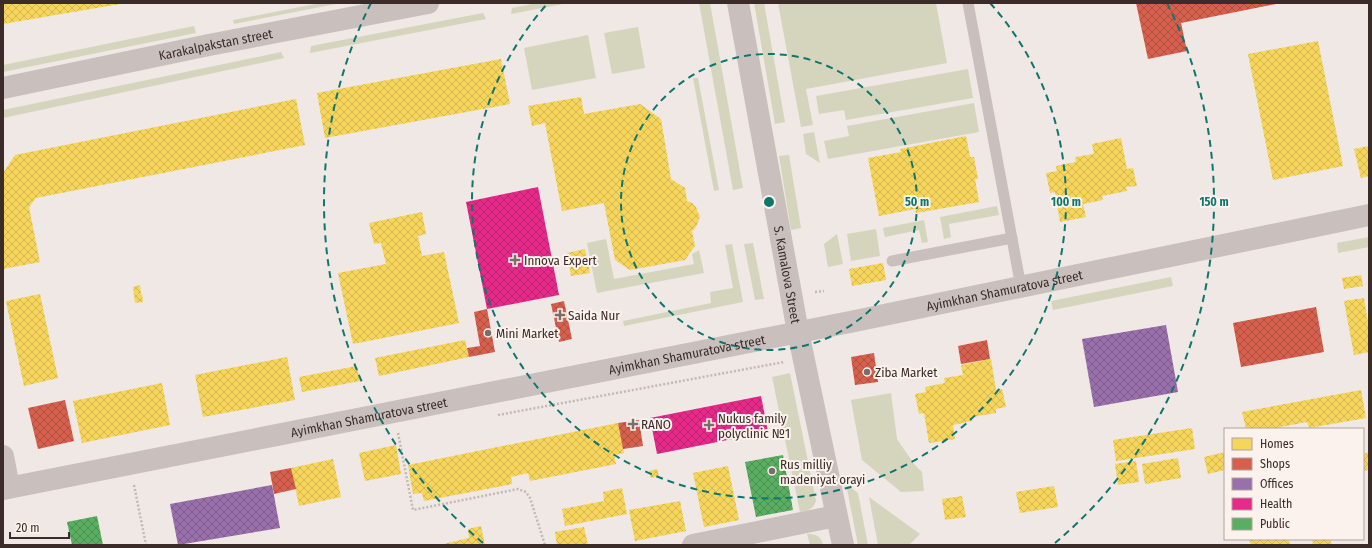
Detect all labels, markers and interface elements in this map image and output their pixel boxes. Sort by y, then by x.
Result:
street label: Karakalpakstan street [157,26,274,63]
centre of rings [762,195,776,209]
text: 50 m [905,195,929,209]
text: 100 m [1051,195,1081,209]
text: 150 m [1199,195,1229,209]
street label: S. Kamalova Street [771,225,803,325]
place label: Innova Expert [524,253,598,268]
marker: Innova Expert [509,254,521,266]
street label: Ayimkhan Shamuratova street [925,267,1085,314]
place label: Saida Nur [568,308,620,323]
marker: Saida Nur [555,310,565,320]
place label: Mini Market [496,326,559,341]
marker: Mini Market [483,328,493,338]
street label: Ayimkhan Shamuratova street [607,332,767,377]
place label: Ziba Market [875,365,938,380]
marker: Ziba Market [862,367,872,377]
street label: Ayimkhan Shamuratova street [289,394,449,440]
place label: Nukus family polyclinic №1 [718,411,790,441]
place label: RANO [641,417,671,432]
marker: RANO [628,419,638,429]
marker: Nukus family polyclinic №1 [703,419,715,431]
legend [1224,428,1364,540]
text: Homes [1260,437,1294,451]
place label: Rus milliy madeniyat orayi [780,457,865,487]
text: Shops [1260,457,1290,471]
marker: Rus milliy madeniyat orayi [767,466,777,476]
text: Offices [1260,477,1293,491]
text: Health [1260,497,1292,511]
scale bar [10,514,69,540]
text: Public [1260,517,1290,531]
text: 20 m [16,521,40,535]

